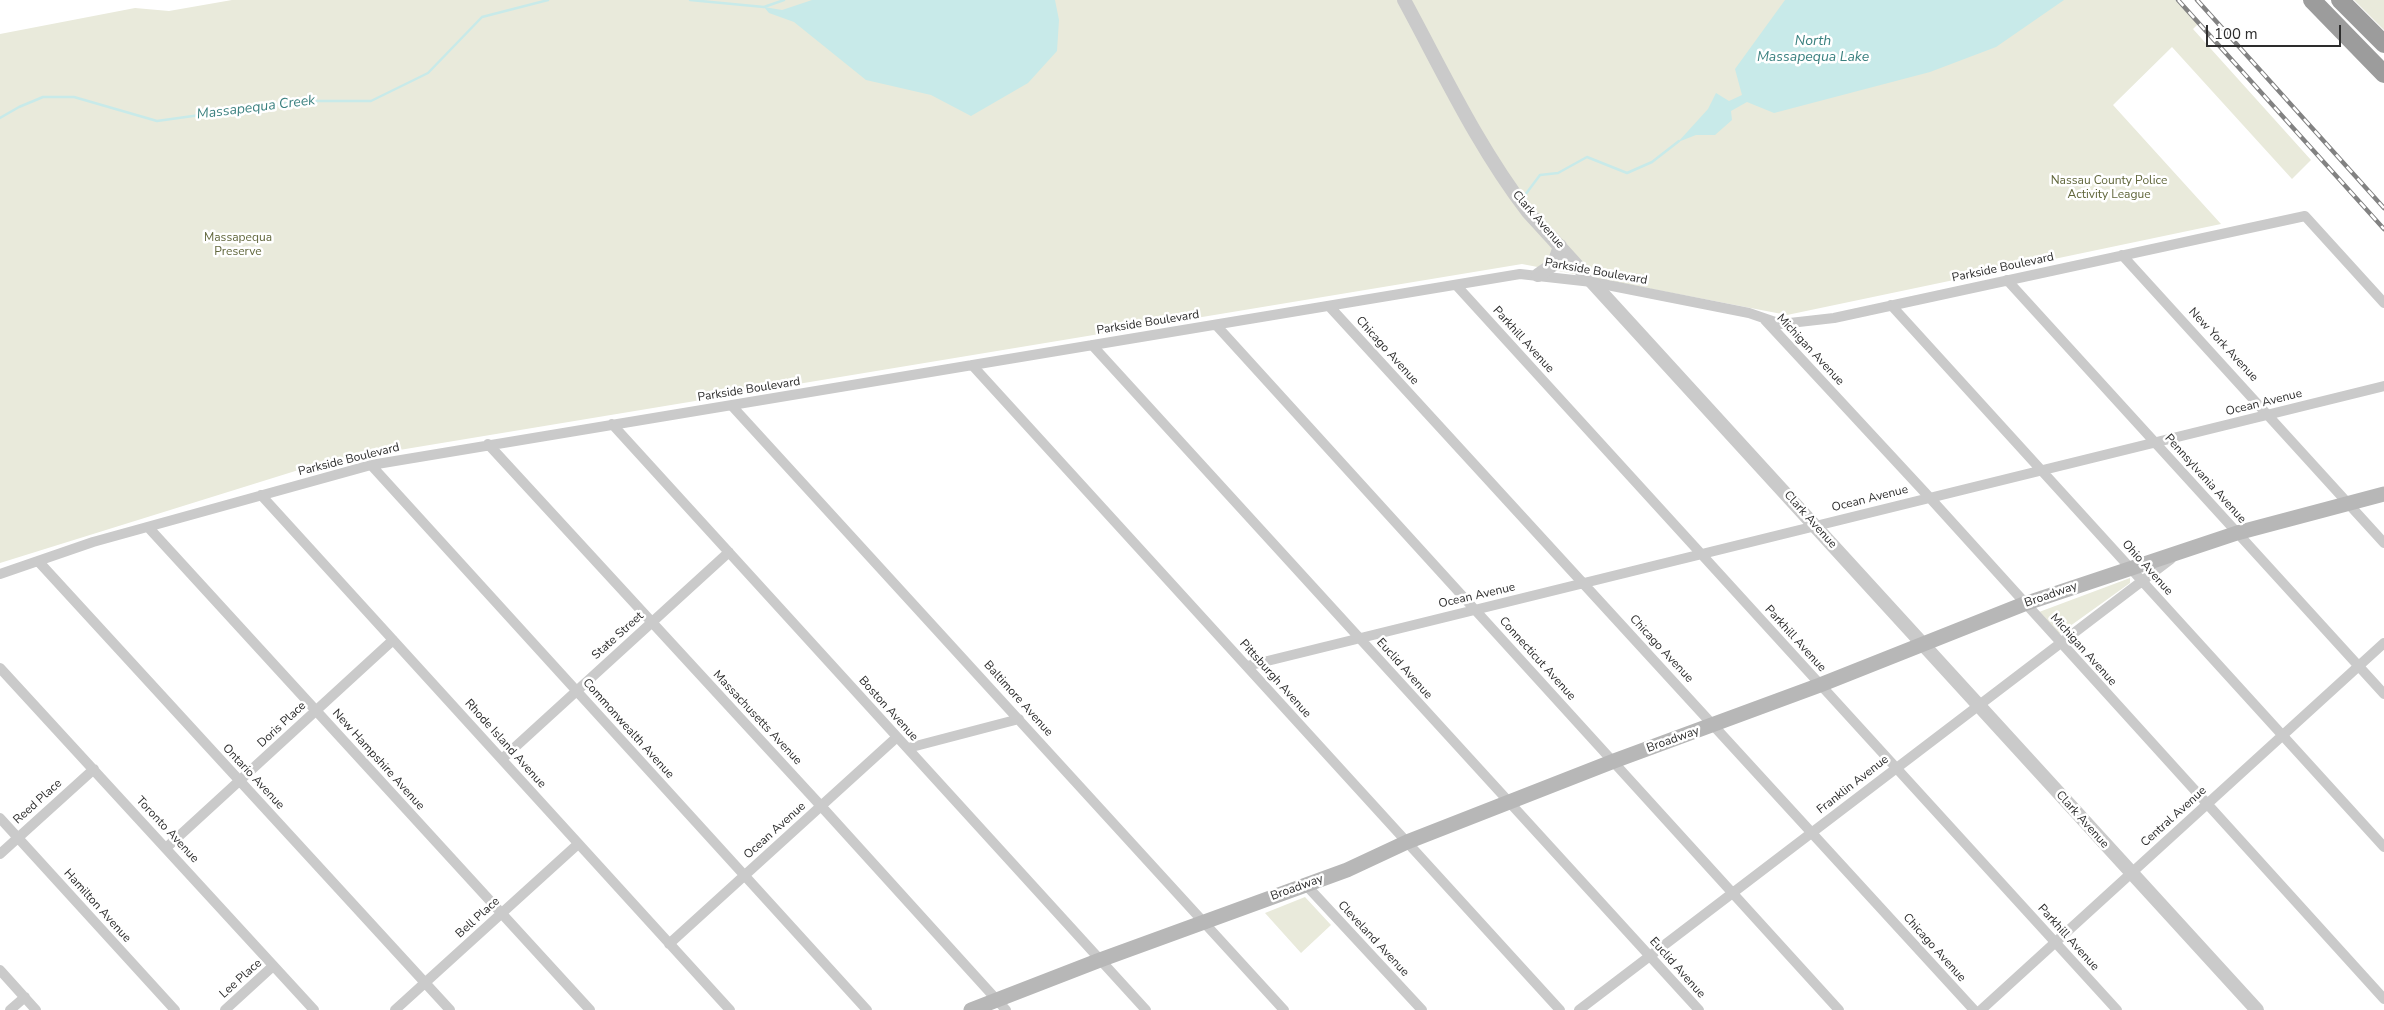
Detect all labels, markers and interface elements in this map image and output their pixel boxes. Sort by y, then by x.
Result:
scale bar [2209,15,2344,47]
text: 100 m [2214,24,2258,44]
water label: North Massapequa Lake [1757,34,1869,66]
water label: Massapequa Creek [196,92,316,124]
park label: Nassau County Police Activity League [2051,174,2167,202]
street label: Clark Avenue [1509,188,1567,252]
park label: Massapequa Preserve [204,231,272,259]
street label: Parkside Boulevard [1951,250,2055,286]
street label: Parkside Boulevard [1544,256,1648,288]
street label: Parkhill Avenue [1489,304,1557,376]
street label: New York Avenue [2185,305,2261,385]
street label: Parkside Boulevard [1096,308,1200,338]
street label: Michigan Avenue [1773,311,1847,389]
street label: Chicago Avenue [1352,314,1422,388]
street label: Parkside Boulevard [697,375,801,405]
street label: Ocean Avenue [2224,387,2304,419]
street label: Pennsylvania Avenue [2161,431,2249,527]
street label: Parkside Boulevard [297,440,401,480]
street label: Ocean Avenue [1830,483,1910,515]
street label: Clark Avenue [1780,488,1840,552]
street label: Ohio Avenue [2118,537,2176,599]
street label: Broadway [2023,579,2079,611]
street label: Ocean Avenue [1437,580,1517,612]
street label: Parkhill Avenue [1761,603,1829,675]
street label: State Street [589,609,647,663]
street label: Michigan Avenue [2047,611,2119,689]
street label: Chicago Avenue [1626,612,1696,686]
street label: Connecticut Avenue [1496,614,1578,704]
street label: Euclid Avenue [1373,636,1435,702]
street label: Pittsburgh Avenue [1236,637,1314,721]
street label: Baltimore Avenue [980,658,1056,740]
street label: Massachusetts Avenue [710,668,804,768]
street label: Boston Avenue [855,674,921,744]
street label: Commonwealth Avenue [579,676,677,782]
street label: Rhode Island Avenue [461,697,549,791]
street label: Doris Place [255,699,309,751]
street label: New Hampshire Avenue [329,706,427,814]
street label: Broadway [1645,724,1701,756]
street label: Ontario Avenue [219,741,287,813]
street label: Franklin Avenue [1814,753,1892,817]
street label: Reed Place [11,777,65,827]
street label: Central Avenue [2138,784,2210,850]
street label: Clark Avenue [2052,788,2112,852]
street label: Toronto Avenue [133,794,201,866]
street label: Ocean Avenue [741,800,809,862]
street label: Hamilton Avenue [60,866,134,946]
street label: Broadway [1269,872,1325,904]
street label: Bell Place [453,895,503,941]
street label: Cleveland Avenue [1334,898,1412,980]
street label: Parkhill Avenue [2034,902,2102,974]
street label: Chicago Avenue [1899,911,1969,985]
street label: Euclid Avenue [1646,935,1708,1001]
street label: Lee Place [217,956,265,1002]

